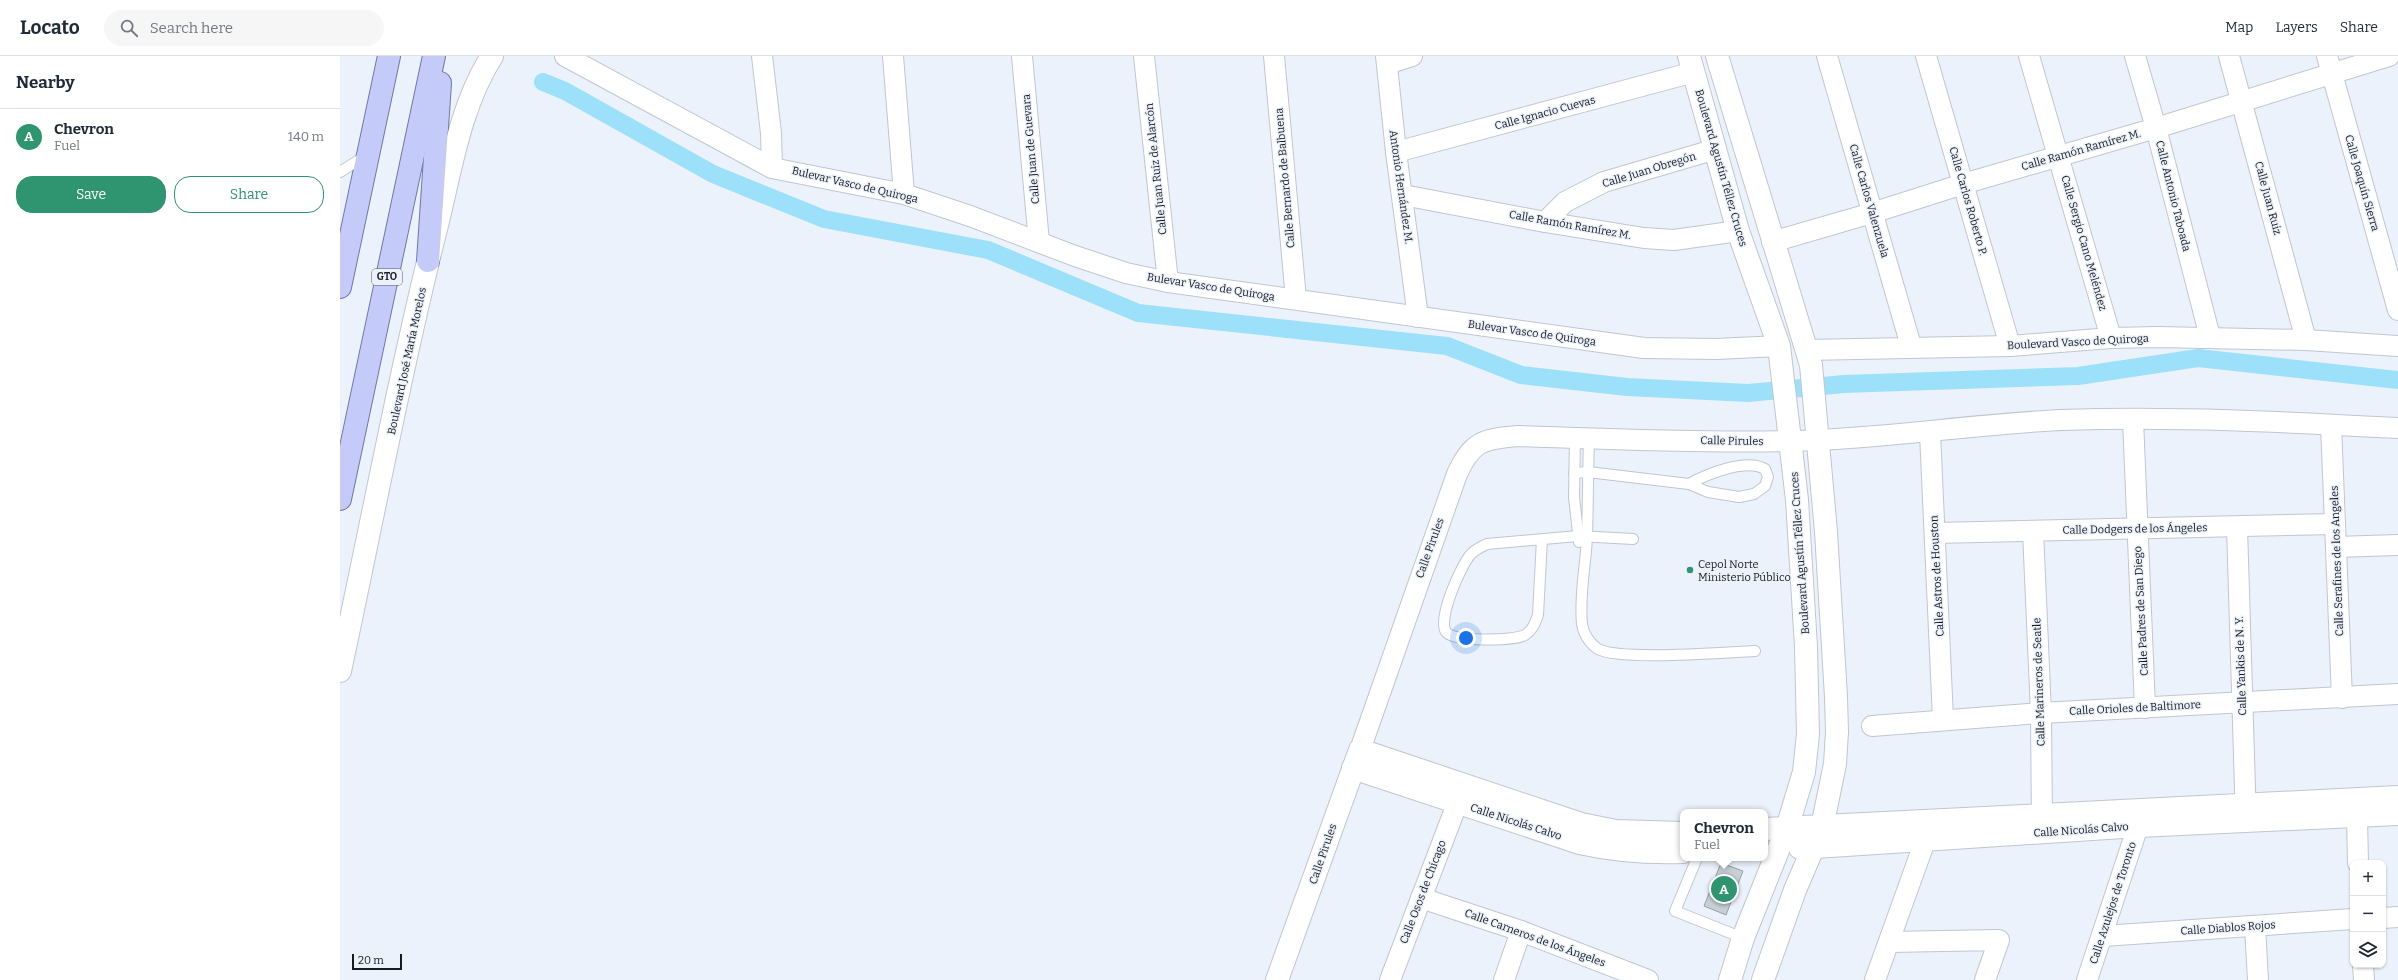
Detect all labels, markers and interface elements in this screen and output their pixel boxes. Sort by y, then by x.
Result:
search box [104,10,384,46]
text: Locato [20,16,80,39]
icon: search [118,17,140,39]
text: Search here [150,19,233,37]
text: Map [2225,19,2253,36]
text: Layers [2275,19,2318,36]
text: Share [2340,19,2378,36]
text: Nearby [16,72,75,93]
street label: Boulevard Agustín Téllez Cruces [1692,88,1750,248]
street label: Calle Juan de Guevara [1020,93,1042,205]
street label: Calle Ignacio Cuevas [1493,93,1597,133]
street label: Calle Juan Ruiz de Alarcón [1143,102,1169,235]
street label: Calle Bernardo de Balbuena [1272,107,1298,249]
text: Chevron [54,120,114,138]
street label: Calle Ramón Ramírez M. [2020,127,2142,173]
text: A [24,129,34,144]
text: 140 m [288,129,324,144]
street label: Antonio Hernández M. [1387,129,1415,245]
street label: Calle Joaquín Sierra [2342,133,2382,233]
text: Fuel [54,138,80,153]
street label: Calle Antonio Taboada [2153,139,2193,253]
street label: Calle Carlos Valenzuela [1846,143,1892,259]
street label: Calle Carlos Roberto P. [1946,145,1990,257]
street label: Calle Juan Obregón [1601,150,1697,190]
street label: Calle Juan Ruiz [2252,160,2284,236]
street label: Bulevar Vasco de Quiroga [791,164,919,206]
street label: Calle Sergio Cano Meléndez [2058,174,2110,312]
button: Save [16,176,166,213]
button: Share [174,176,324,213]
street label: Calle Ramón Ramírez M. [1508,208,1632,242]
road number: GTO [372,269,402,285]
street label: Bulevar Vasco de Quiroga [1146,270,1276,304]
street label: Boulevard José María Morelos [385,286,429,436]
street label: Bulevar Vasco de Quiroga [1467,318,1597,348]
street label: Boulevard Vasco de Quiroga [2007,332,2149,352]
street label: Calle Pirules [1700,434,1764,448]
street label: Boulevard Agustín Téllez Cruces [1788,471,1812,635]
street label: Calle Serafines de los Angeles [2328,485,2346,637]
street label: Calle Astros de Houston [1927,515,1947,637]
street label: Calle Pirules [1413,516,1447,580]
street label: Calle Dodgers de los Ángeles [2062,520,2208,537]
street label: Calle Padres de San Diego [2131,546,2151,676]
place label: Cepol Norte Ministerio Público [1698,558,1791,584]
marker: Cepol Norte Ministerio Público [1685,565,1695,575]
street label: Calle Yankis de N. Y. [2233,616,2249,716]
street label: Calle Marineros de Seatle [2030,617,2048,747]
your location [1456,628,1476,648]
street label: Calle Orioles de Baltimore [2069,698,2201,718]
street label: Calle Nicolás Calvo [1469,801,1563,843]
popup [1680,809,1768,861]
text: Chevron [1694,819,1754,837]
street label: Calle Nicolás Calvo [2033,820,2129,840]
street label: Calle Pirules [1307,822,1339,886]
text: Fuel [1694,837,1720,852]
street label: Calle Osos de Chicago [1397,838,1449,946]
street label: Calle Azulejos de Toronto [2087,840,2139,966]
map controls [2350,860,2386,968]
button: + [2350,860,2386,896]
pin: A [1711,874,1737,904]
button: − [2350,896,2386,932]
street label: Calle Carneros de los Ángeles [1463,905,1608,970]
street label: Calle Diablos Rojos [2180,918,2276,938]
button: layers [2350,932,2386,968]
scale bar [352,952,402,971]
text: 20 m [358,954,384,967]

